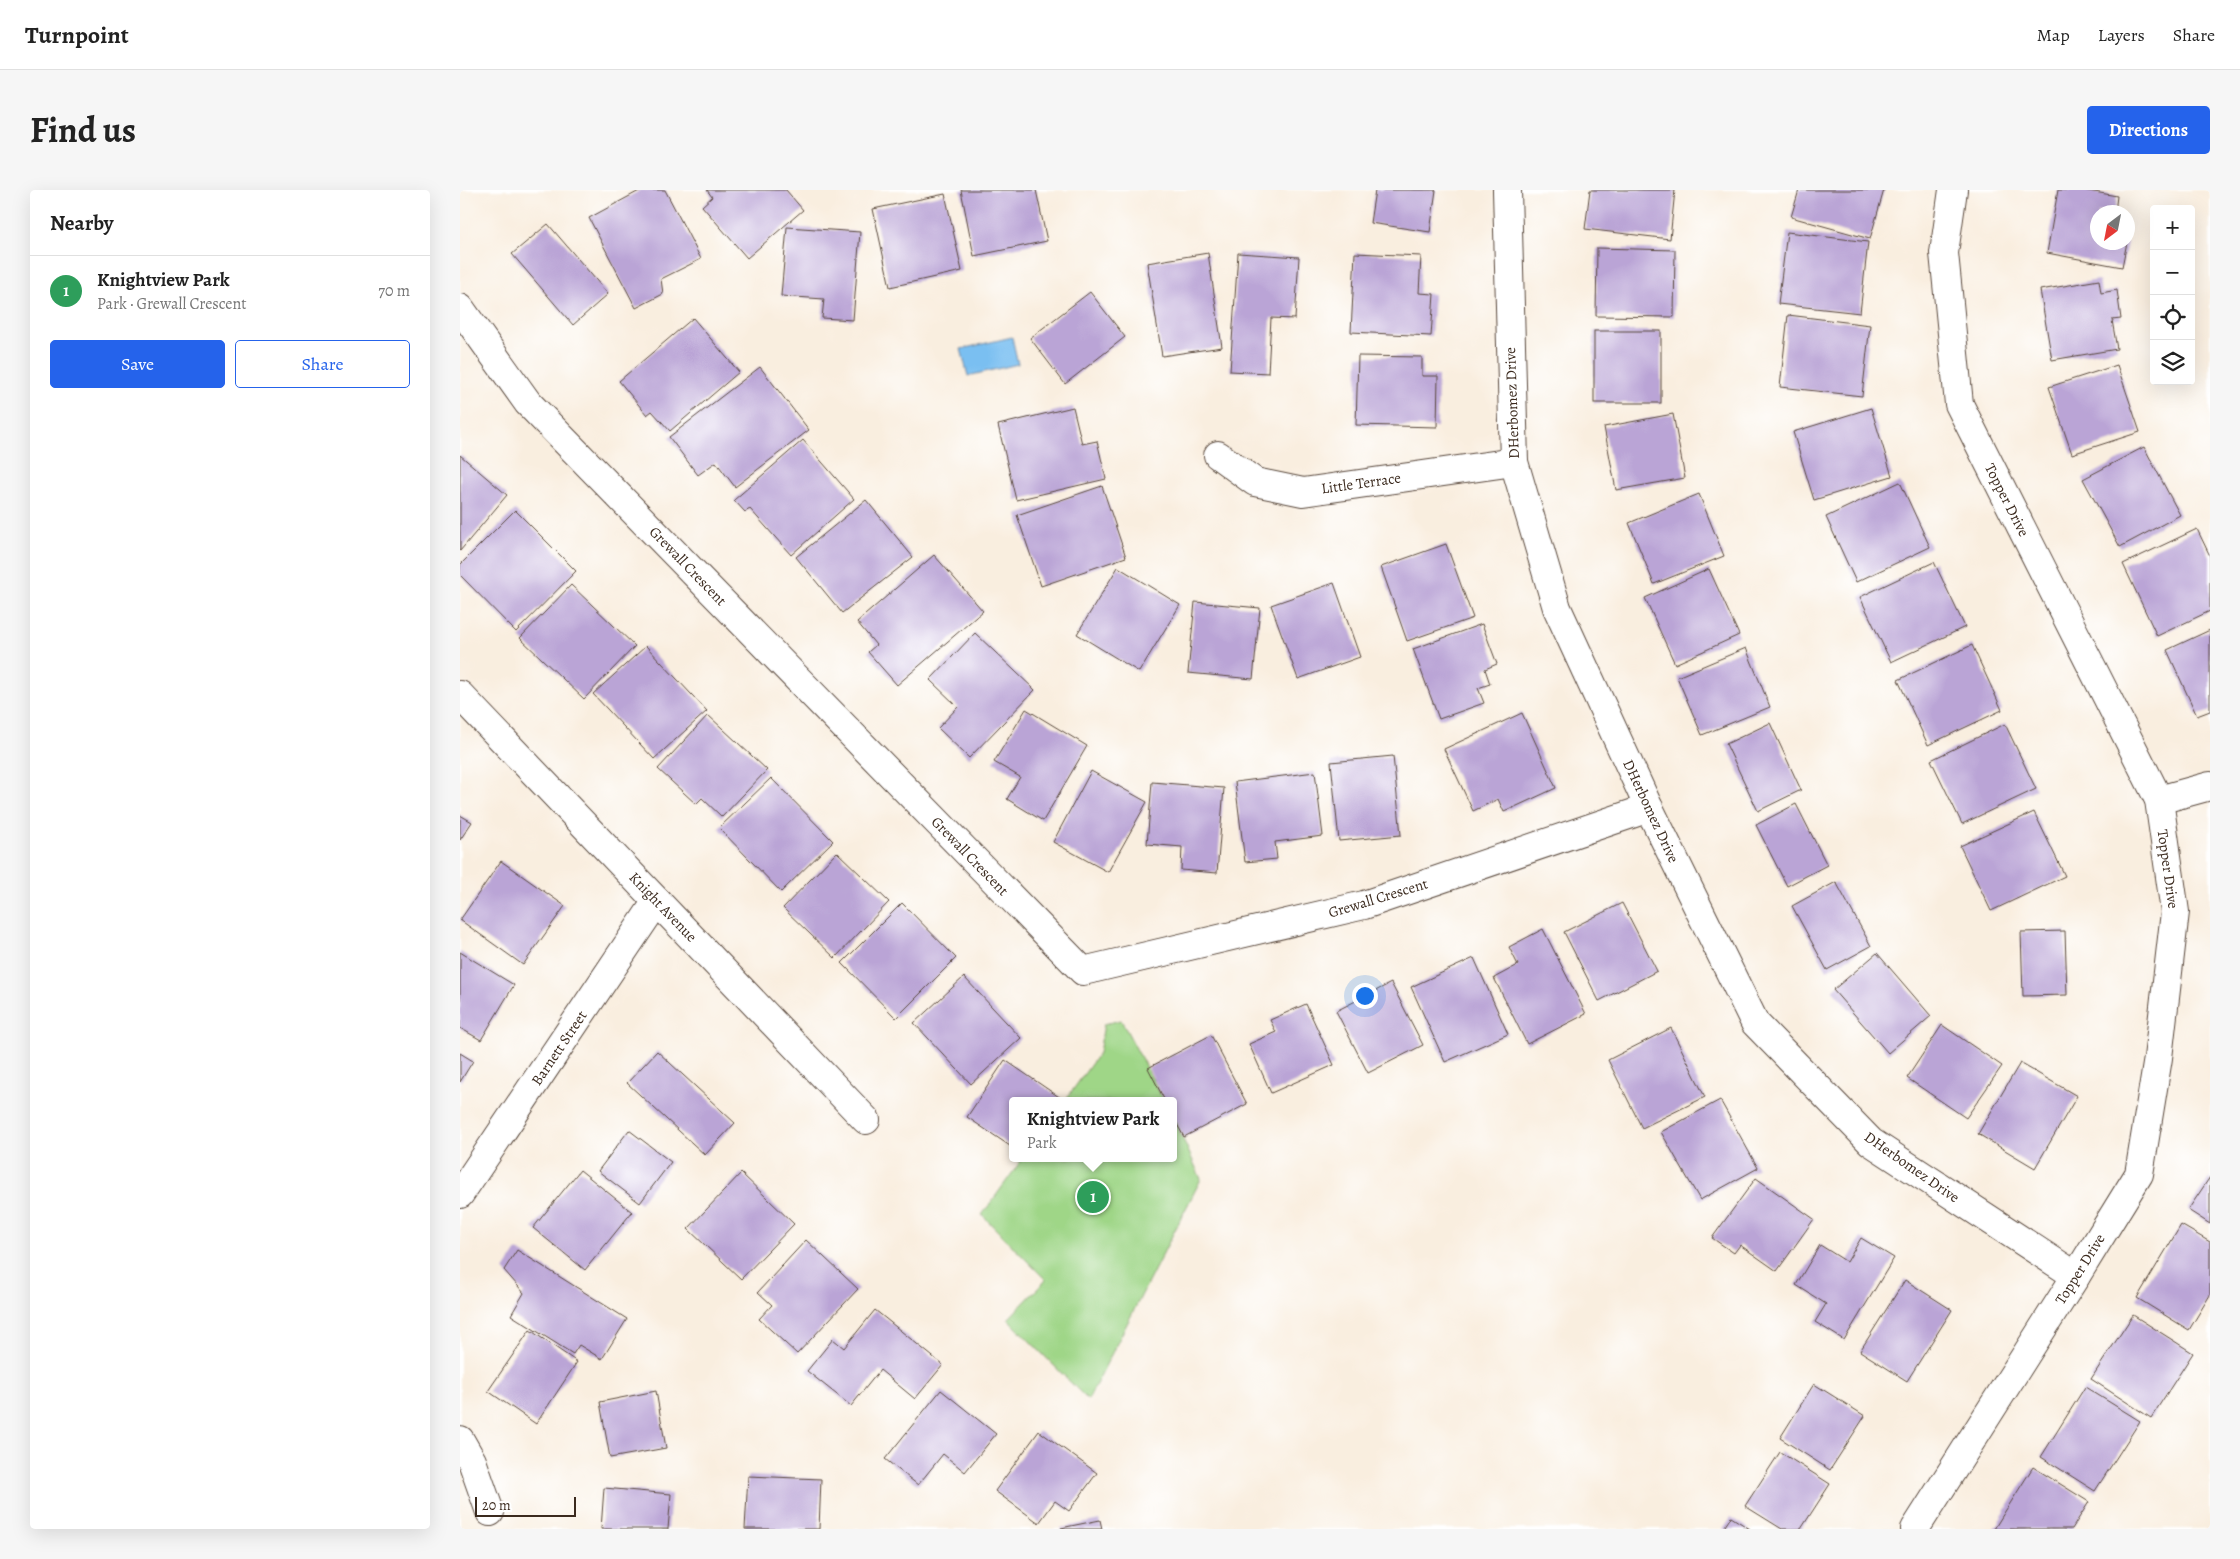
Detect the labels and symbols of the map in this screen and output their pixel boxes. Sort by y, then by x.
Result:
north arrow [2090,205,2135,250]
street label: DHerbomez Drive [1500,346,1524,459]
street label: Topper Drive [1980,460,2034,540]
street label: Little Terrace [1320,467,1402,498]
street label: Grewall Crescent [645,522,731,610]
street label: DHerbomez Drive [1618,756,1684,866]
street label: Grewall Crescent [927,812,1013,900]
street label: Topper Drive [2153,828,2183,910]
street label: Knight Avenue [625,868,702,947]
street label: Grewall Crescent [1326,873,1430,923]
your location [1352,983,1378,1009]
street label: Barnett Street [527,1007,591,1089]
street label: DHerbomez Drive [1860,1127,1964,1207]
pin: 1 [1077,1178,1109,1216]
street label: Topper Drive [2050,1230,2110,1308]
scale bar [475,1494,576,1517]

